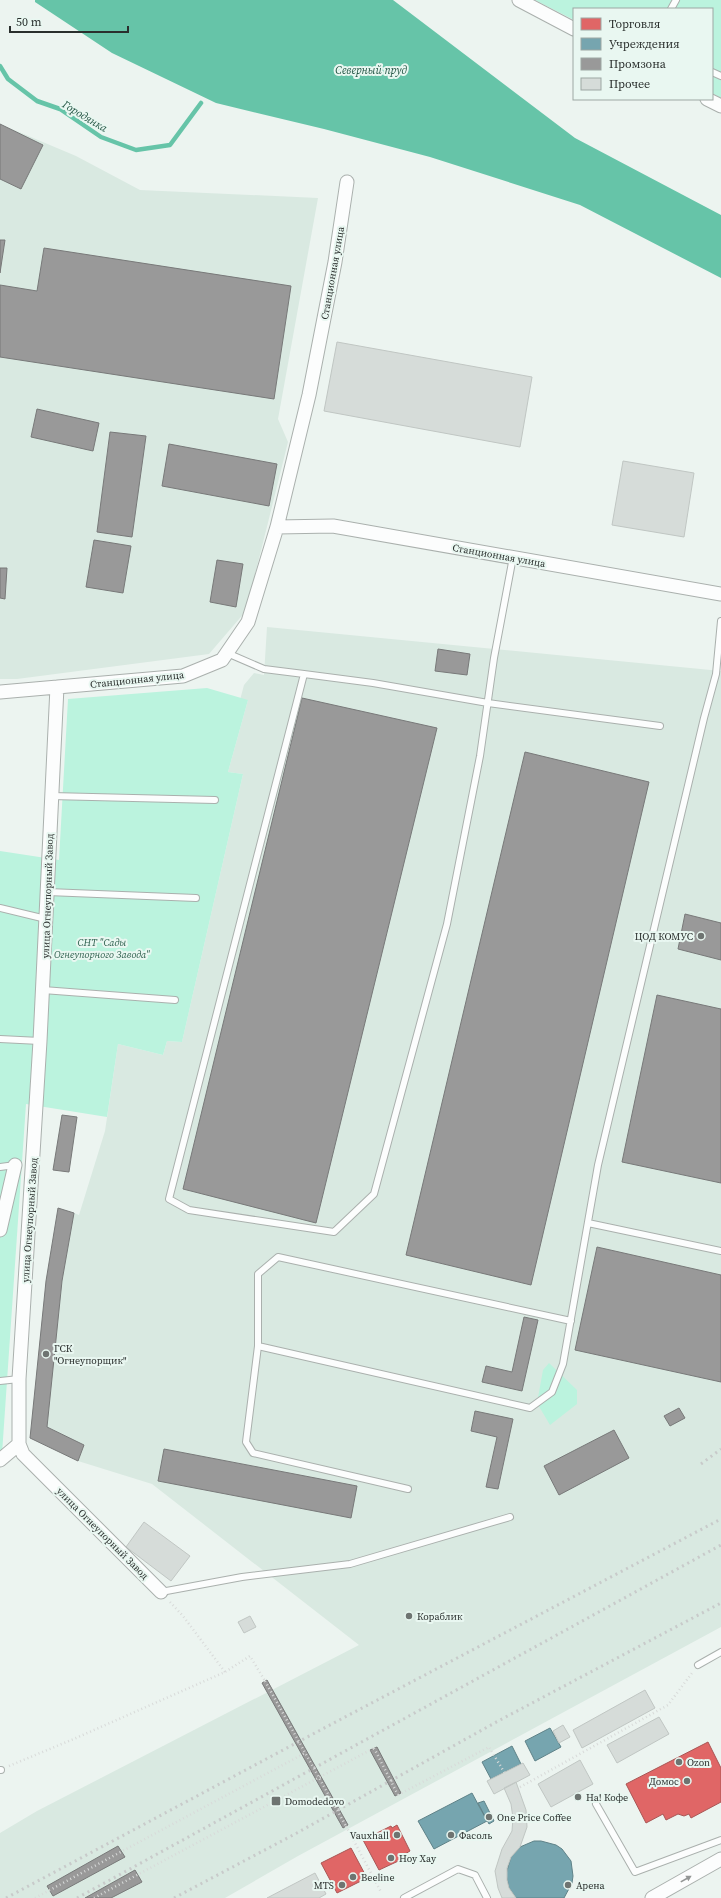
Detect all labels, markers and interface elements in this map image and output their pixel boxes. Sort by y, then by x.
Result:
scale bar [10,8,128,34]
legend [573,8,713,100]
text: 50 m [16,14,42,30]
text: Торговля [609,16,660,32]
text: Учреждения [609,36,680,52]
text: Промзона [609,56,667,72]
water label: Северный пруд [335,63,407,78]
text: Прочее [609,76,650,92]
water label: Городянка [59,97,110,136]
street label: Станционная улица [318,225,347,321]
street label: Станционная улица [451,541,547,570]
street label: Станционная улица [90,668,185,691]
street label: улица Огнеупорный Завод [39,833,56,959]
place label: ЦОД КОМУС [635,930,693,943]
marker: ЦОД КОМУС [696,931,706,941]
park label: СНТ "Сады Огнеупорного Завода" [54,936,151,961]
street label: улица Огнеупорный Завод [19,1157,40,1283]
place label: ГСК "Огнеупорщик" [54,1342,127,1367]
marker: ГСК "Огнеупорщик" [41,1349,51,1359]
street label: улица Огнеупорный Завод [54,1485,152,1582]
place label: Кораблик [417,1610,463,1623]
marker: Кораблик [404,1611,414,1621]
place label: Ozon [687,1756,710,1769]
marker: Ozon [674,1757,684,1767]
place label: Домос [649,1775,679,1788]
marker: Домос [682,1776,692,1786]
place label: На! Кофе [586,1791,628,1804]
marker: На! Кофе [573,1792,583,1802]
marker: Domodedovo [270,1795,282,1807]
place label: Domodedovo [285,1795,345,1808]
place label: One Price Coffee [497,1811,571,1824]
marker: One Price Coffee [484,1812,494,1822]
place label: Vauxhall [350,1829,389,1842]
place label: Фасоль [459,1829,492,1842]
marker: Vauxhall [392,1830,402,1840]
marker: Фасоль [446,1830,456,1840]
place label: Ноу Хау [399,1852,437,1865]
marker: Ноу Хау [386,1853,396,1863]
place label: Beeline [361,1871,395,1884]
marker: Beeline [348,1872,358,1882]
one-way arrow [680,1876,692,1882]
place label: MTS [314,1879,334,1892]
place label: Арена [576,1879,606,1892]
marker: MTS [337,1880,347,1890]
marker: Арена [563,1880,573,1890]

